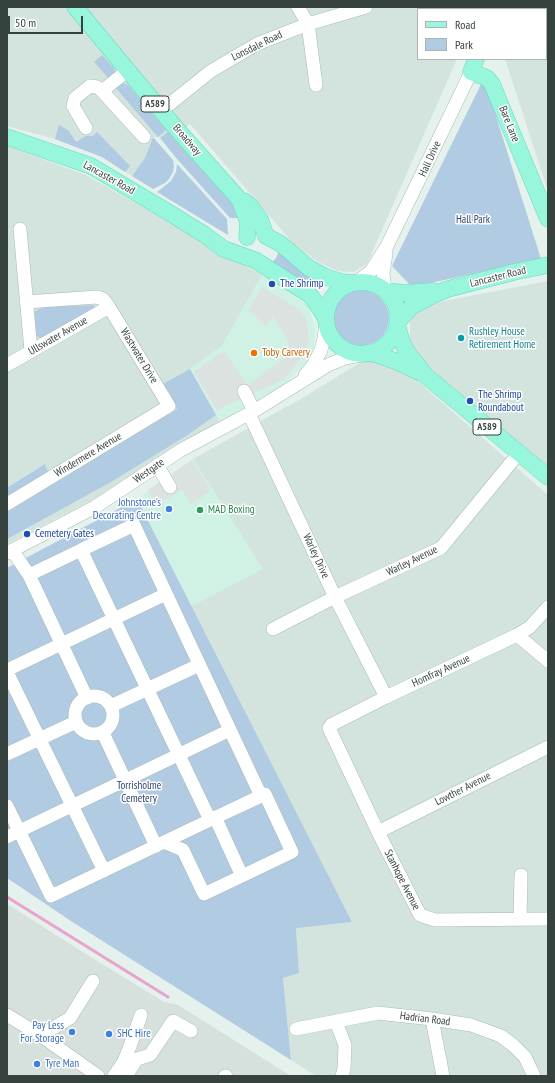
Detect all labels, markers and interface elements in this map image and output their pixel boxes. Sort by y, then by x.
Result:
scale bar [10,8,85,34]
legend [417,8,547,60]
text: 50 m [15,15,36,30]
text: Road [455,17,475,32]
street label: Lonsdale Road [230,28,284,64]
text: Park [455,37,473,52]
road number: A589 [141,96,169,112]
street label: Bare Lane [496,104,522,144]
street label: Broadway [170,122,204,158]
street label: Hall Drive [416,139,444,179]
street label: Lancaster Road [81,158,137,198]
park label: Hall Park [456,213,490,227]
street label: Lancaster Road [469,264,527,290]
place label: The Shrimp [280,277,324,291]
marker: The Shrimp [267,279,277,289]
street label: Ullswater Avenue [26,314,90,358]
place label: Rushley House Retirement Home [469,325,536,351]
street label: Wastwater Drive [117,326,161,386]
marker: Rushley House Retirement Home [456,333,466,343]
place label: Toby Carvery [262,346,310,360]
marker: Toby Carvery [249,348,259,358]
place label: The Shrimp Roundabout [478,388,524,414]
marker: The Shrimp Roundabout [465,396,475,406]
road number: A589 [473,419,501,435]
street label: Windermere Avenue [52,430,124,480]
street label: Westgate [131,456,167,486]
place label: Johnstone's Decorating Centre [93,496,161,522]
place label: MAD Boxing [208,503,255,517]
marker: Johnstone's Decorating Centre [164,504,174,514]
marker: MAD Boxing [195,505,205,515]
place label: Cemetery Gates [35,527,94,541]
marker: Cemetery Gates [22,529,32,539]
street label: Warley Drive [300,532,332,580]
street label: Warley Avenue [384,543,440,579]
street label: Homfray Avenue [410,652,472,690]
street label: Lowther Avenue [433,769,493,809]
park label: Torrisholme Cemetery [117,779,161,805]
street label: Stanhope Avenue [381,848,423,912]
street label: Hadrian Road [399,1009,451,1029]
place label: Pay Less For Storage [20,1019,64,1045]
marker: Pay Less For Storage [67,1027,77,1037]
place label: SHC Hire [117,1027,151,1041]
marker: SHC Hire [104,1029,114,1039]
place label: Tyre Man [45,1057,79,1071]
marker: Tyre Man [32,1059,42,1069]

